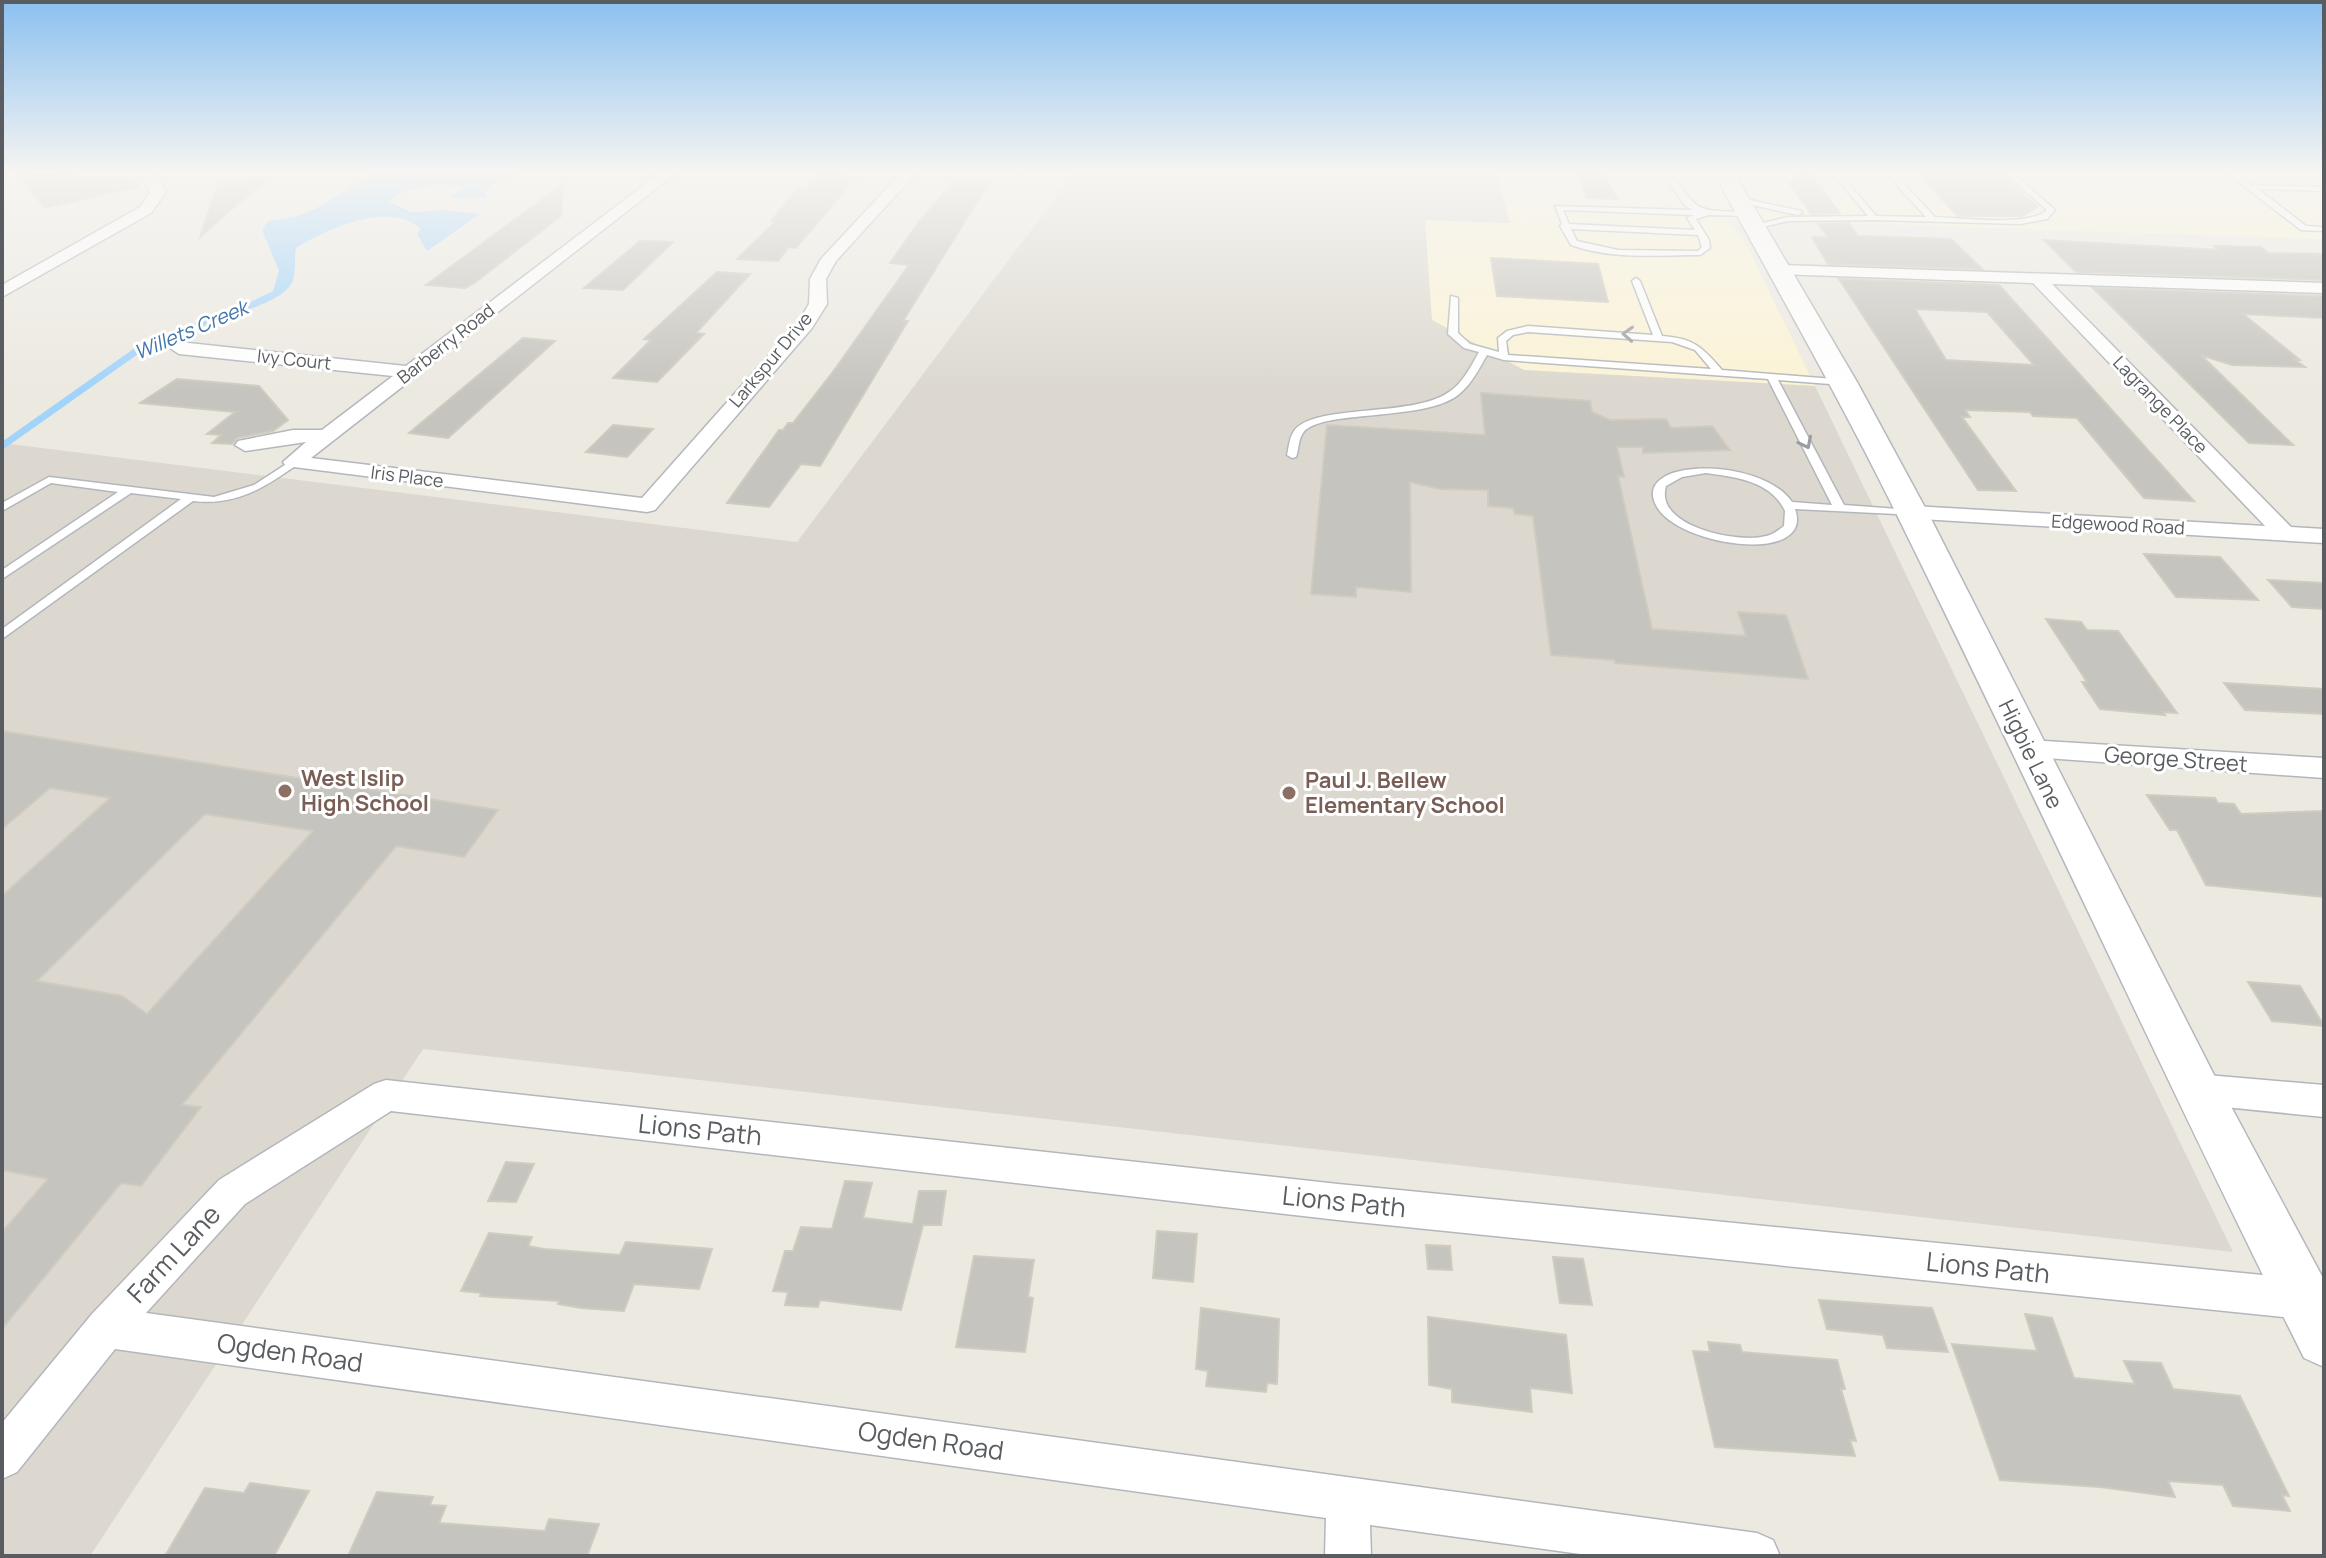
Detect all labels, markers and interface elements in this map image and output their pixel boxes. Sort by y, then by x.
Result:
water label: Willets Creek [130,292,255,366]
street label: Barberry Road [392,298,499,389]
street label: Larkspur Drive [723,307,817,412]
one-way arrow [1621,326,1634,343]
street label: Ivy Court [256,343,332,375]
street label: Lagrange Place [2108,350,2213,458]
one-way arrow [1797,435,1812,450]
street label: Iris Place [369,460,445,492]
street label: Edgewood Road [2051,509,2185,539]
street label: Higbie Lane [1992,694,2070,814]
street label: George Street [2103,739,2249,779]
place label: West Islip High School [301,763,429,818]
place label: Paul J. Bellew Elementary School [1305,765,1505,820]
marker: West Islip High School [276,782,294,800]
marker: Paul J. Bellew Elementary School [1280,784,1298,802]
street label: Lions Path [636,1105,764,1153]
street label: Lions Path [1280,1177,1408,1225]
street label: Farm Lane [119,1196,228,1310]
street label: Lions Path [1924,1243,2052,1291]
street label: Ogden Road [215,1324,365,1380]
street label: Ogden Road [856,1412,1006,1468]

